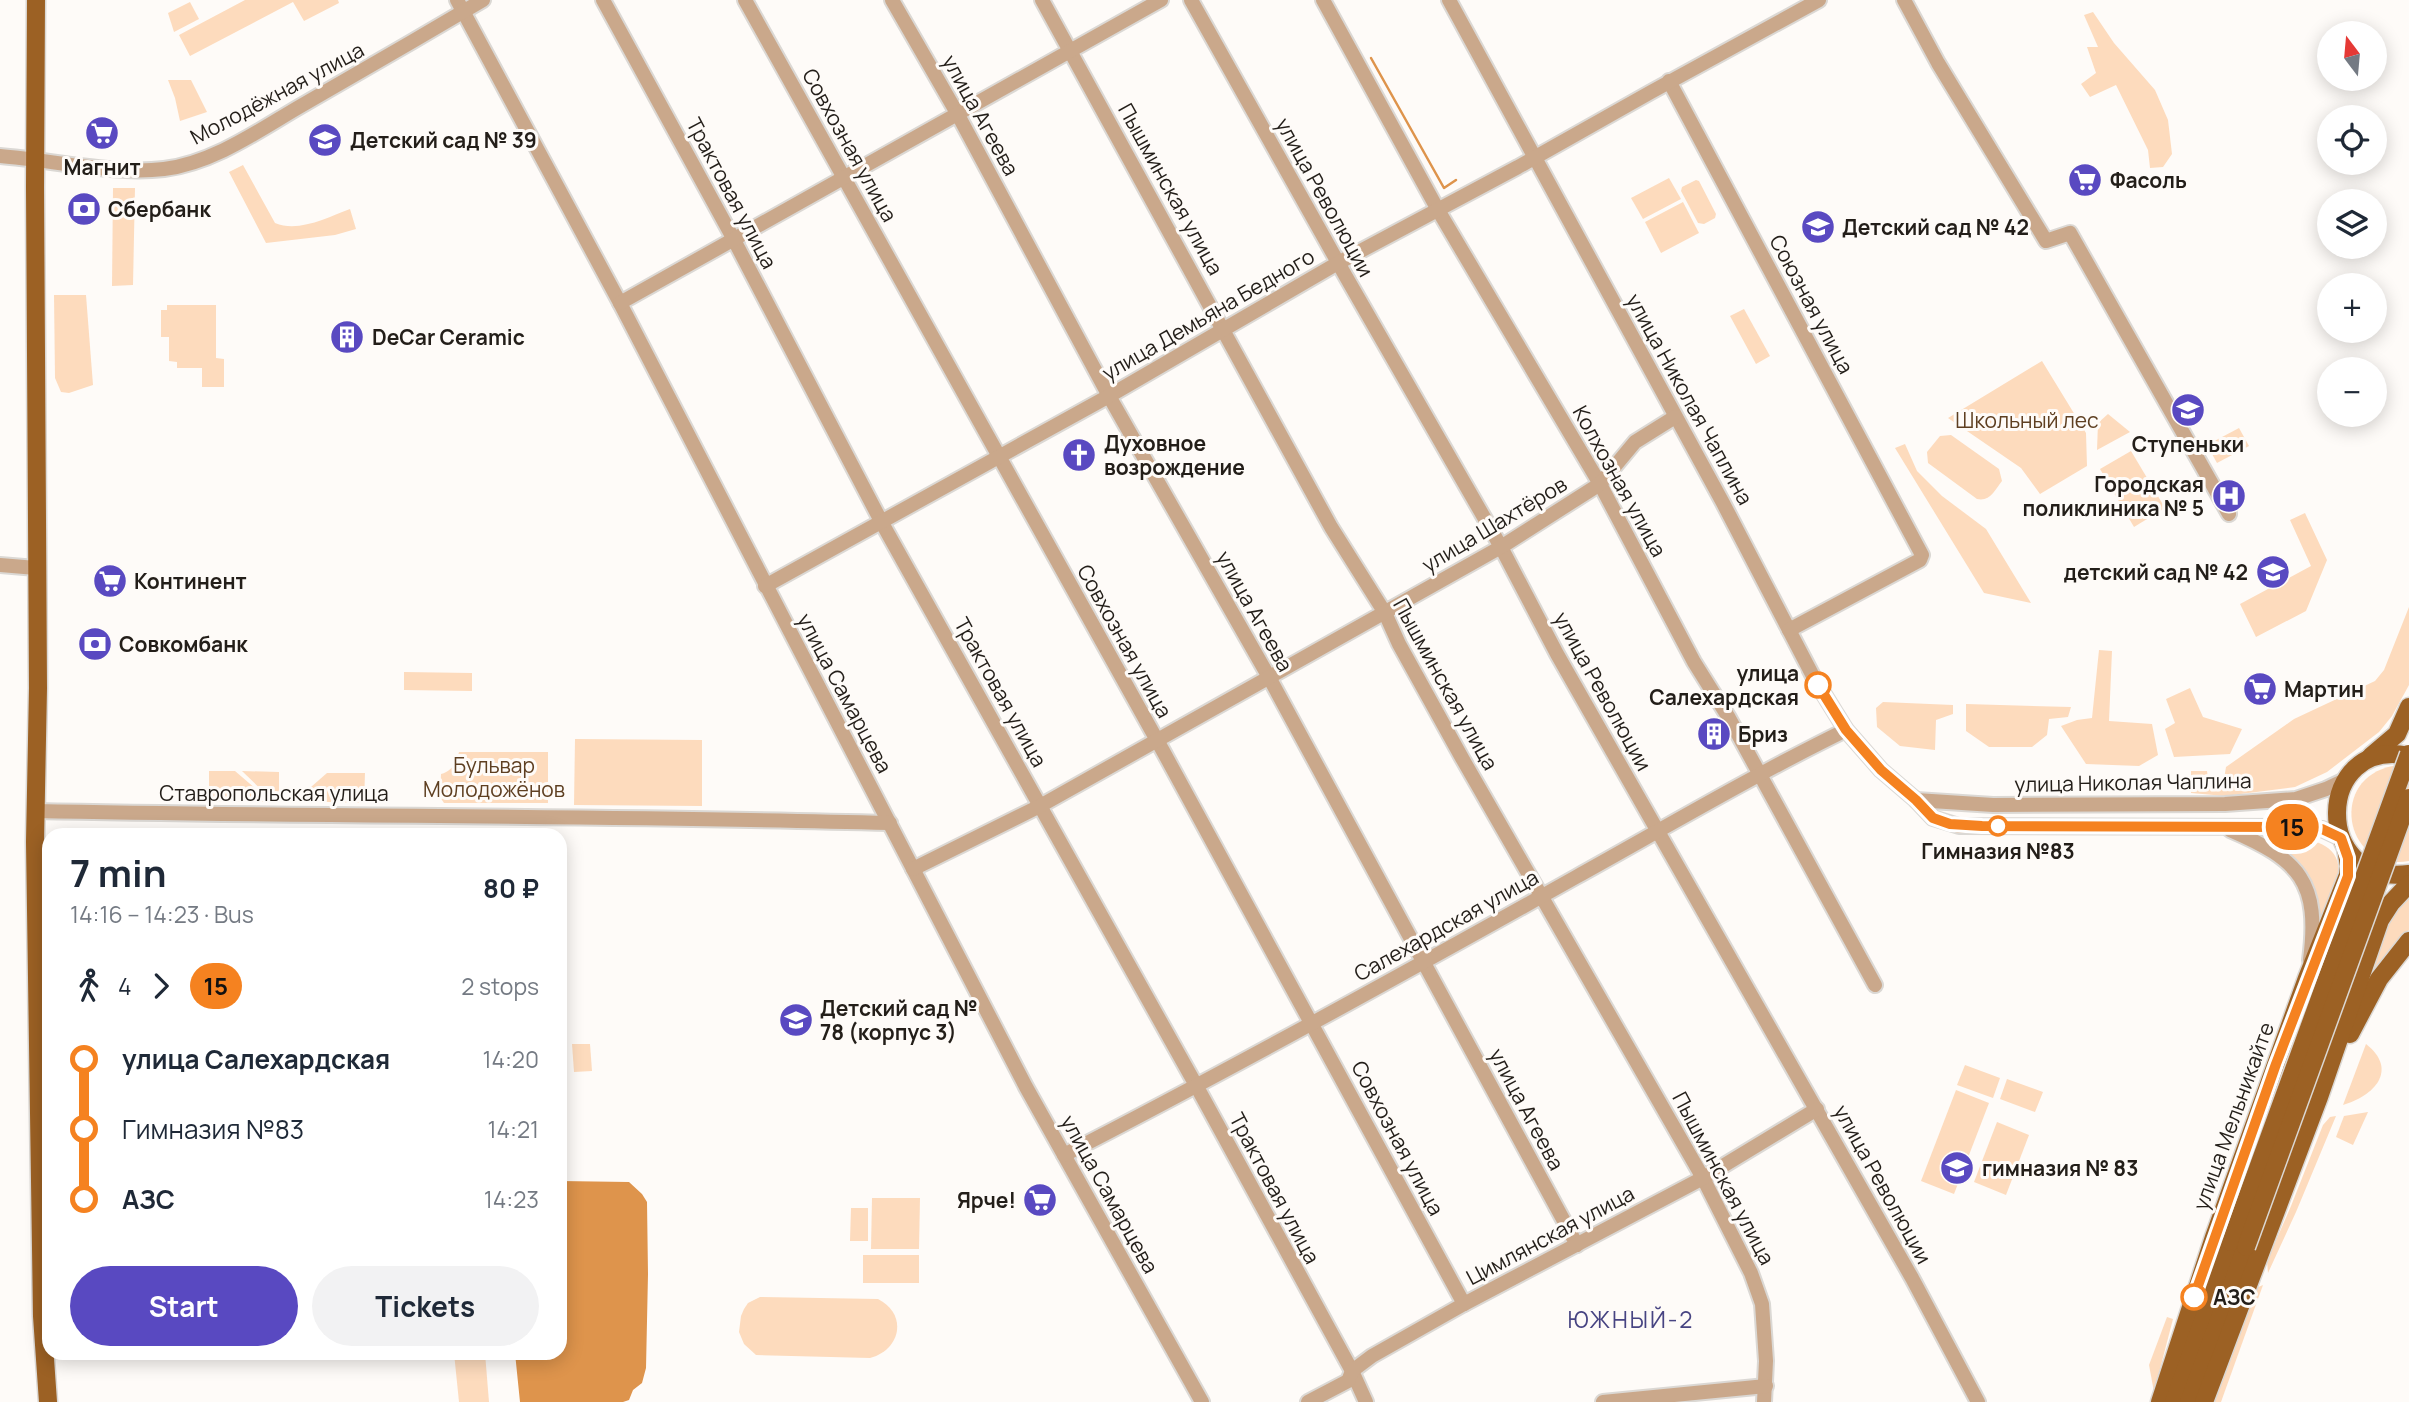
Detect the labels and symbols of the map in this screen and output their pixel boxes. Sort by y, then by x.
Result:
north arrow [2317,21,2387,91]
street label: Молодёжная улица [185,35,369,151]
street label: улица Агеева [936,50,1026,180]
street label: Совхозная улица [796,63,904,227]
street label: Пышминская улица [1112,98,1230,280]
street label: улица Революции [1270,112,1380,282]
street label: Трактовая улица [680,113,784,273]
supermarket icon: Магнит [83,114,121,152]
school or university icon: Детский сад № 39 [306,121,344,159]
place label: Детский сад № 39 [350,126,537,154]
place label: Магнит [63,153,141,181]
supermarket icon: Фасоль [2066,161,2104,199]
place label: Фасоль [2110,166,2187,194]
bank icon: Сбербанк [65,190,103,228]
place label: Сбербанк [108,195,211,223]
school or university icon: Детский сад № 42 [1799,208,1837,246]
place label: Детский сад № 42 [1842,213,2029,241]
street label: Союзная улица [1764,230,1860,378]
street label: улица Демьяна Бедного [1097,242,1319,386]
street label: улица Николая Чаплина [1620,288,1760,510]
building icon: DeCar Ceramic [328,318,366,356]
place label: DeCar Ceramic [372,323,525,351]
school or university icon: Ступеньки [2169,391,2207,429]
street label: Колхозная улица [1567,400,1673,562]
park label: Школьный лес [1955,406,2099,434]
place label: Духовное возрождение [1104,429,1245,481]
place label: Ступеньки [2132,430,2244,458]
church icon: Духовное возрождение [1060,436,1098,474]
street label: улица Шахтёров [1416,470,1572,578]
place label: Городская поликлиника № 5 [2023,470,2204,522]
hospital icon: Городская поликлиника № 5 [2210,477,2248,515]
street label: улица Агеева [1210,546,1300,676]
school or university icon: детский сад № 42 [2254,553,2292,591]
place label: детский сад № 42 [2064,558,2248,586]
street label: Совхозная улица [1071,559,1179,723]
supermarket icon: Континент [91,562,129,600]
place label: Континент [134,567,247,595]
street label: Пышминская улица [1387,593,1505,775]
street label: улица Революции [1548,606,1658,776]
street label: улица Самарцева [791,608,899,778]
street label: Трактовая улица [948,612,1054,772]
bank icon: Совкомбанк [76,625,114,663]
place label: Совкомбанк [119,630,248,658]
place label: улица Салехардская [1649,659,1799,711]
supermarket icon: Мартин [2241,670,2279,708]
marker: улица Салехардская [1805,672,1831,698]
place label: Мартин [2284,675,2364,703]
building icon: Бриз [1695,715,1733,753]
place label: Бриз [1738,720,1788,748]
park label: Бульвар Молодожёнов [423,751,565,803]
street label: улица Николая Чаплина [2014,766,2252,798]
street label: Ставропольская улица [159,779,389,807]
line badge: 15 [2260,804,2324,850]
marker: Гимназия №83 [1988,816,2008,836]
place label: Гимназия №83 [1921,837,2075,865]
street label: Салехардская улица [1349,863,1543,987]
place label: Детский сад № 78 (корпус 3) [820,994,977,1046]
school or university icon: Детский сад № 78 (корпус 3) [777,1001,815,1039]
street label: улица Мельникайте [2186,1018,2280,1214]
street label: улица Агеева [1483,1043,1571,1175]
street label: Совхозная улица [1345,1056,1451,1220]
street label: Пышминская улица [1667,1087,1781,1269]
street label: улица Революции [1828,1099,1938,1269]
street label: Трактовая улица [1223,1108,1327,1268]
street label: улица Самарцева [1055,1110,1165,1278]
school or university icon: гимназия № 83 [1938,1149,1976,1187]
place label: гимназия № 83 [1982,1154,2138,1182]
street label: Цимлянская улица [1461,1179,1639,1291]
supermarket icon: Ярче! [1021,1181,1059,1219]
place label: Ярче! [957,1186,1016,1214]
place label: АЗС [2213,1283,2256,1311]
marker: АЗС [2181,1284,2207,1310]
district label: ЮЖНЫЙ-2 [1568,1303,1694,1335]

